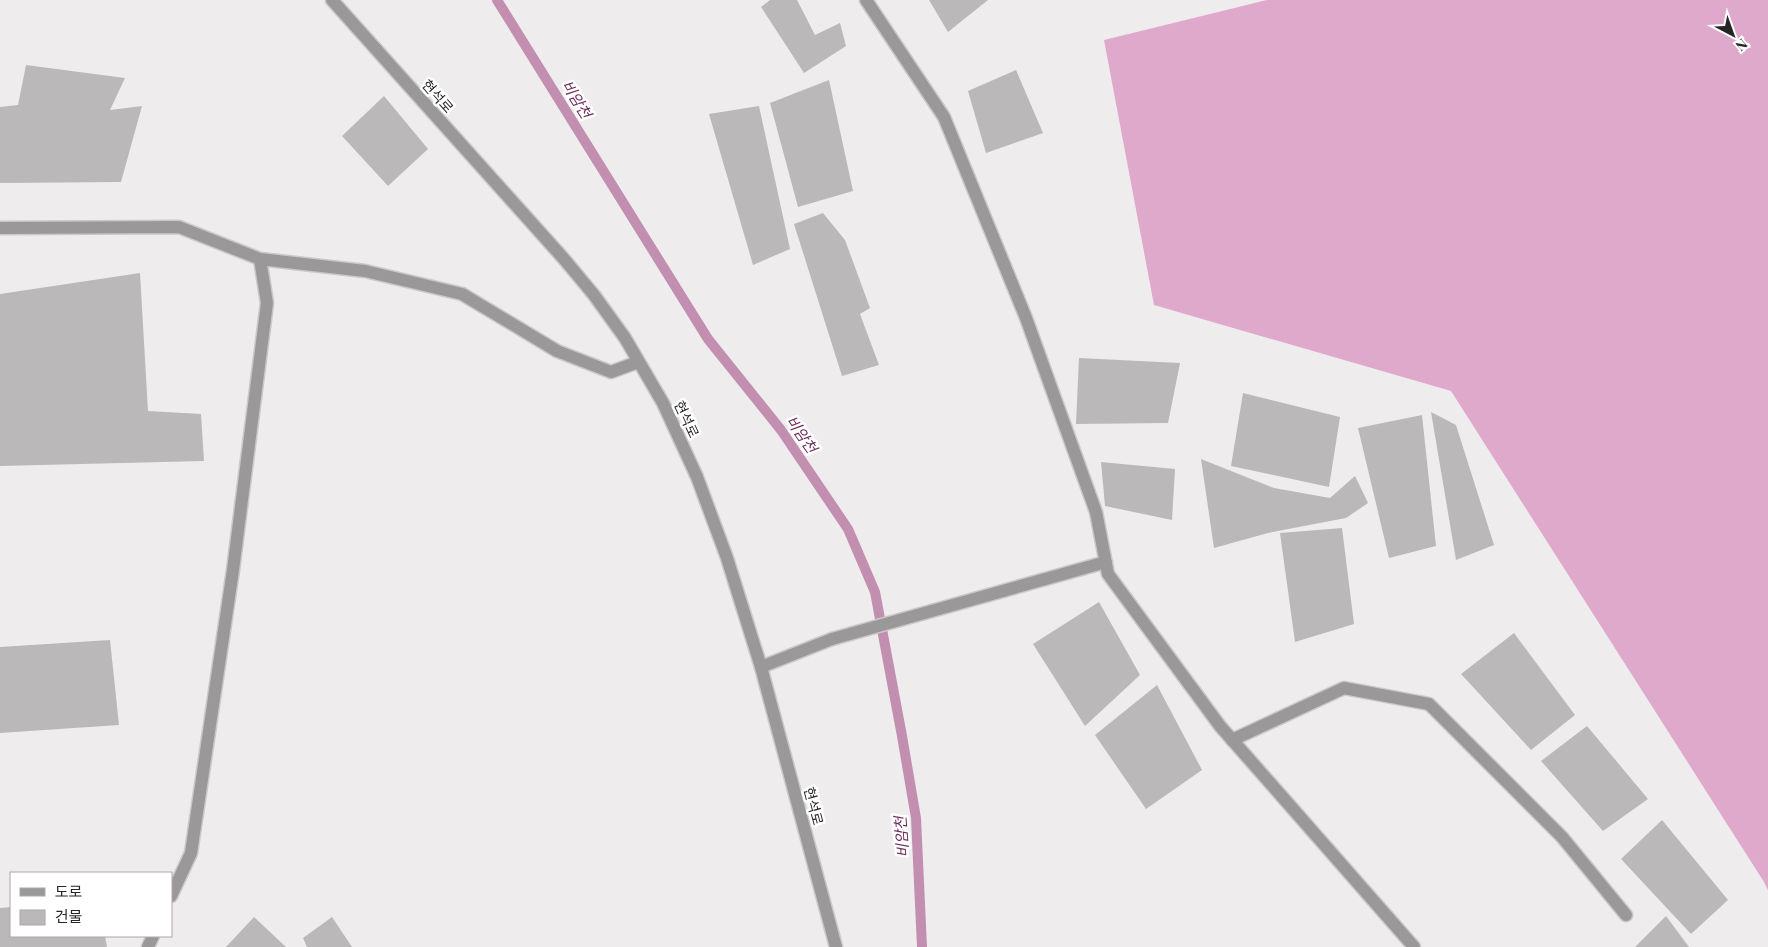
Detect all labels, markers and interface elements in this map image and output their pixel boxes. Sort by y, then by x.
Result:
north arrow [1708,10,1758,60]
text: N [1732,35,1752,56]
street label: 현석로 [418,75,458,117]
water label: 비암천 [558,76,598,124]
street label: 현석로 [670,397,704,441]
water label: 비암천 [782,411,823,458]
street label: 현석로 [800,785,828,827]
water label: 비암천 [889,813,912,858]
legend [10,872,172,937]
text: 도로 [55,881,83,901]
text: 건물 [55,906,83,926]

